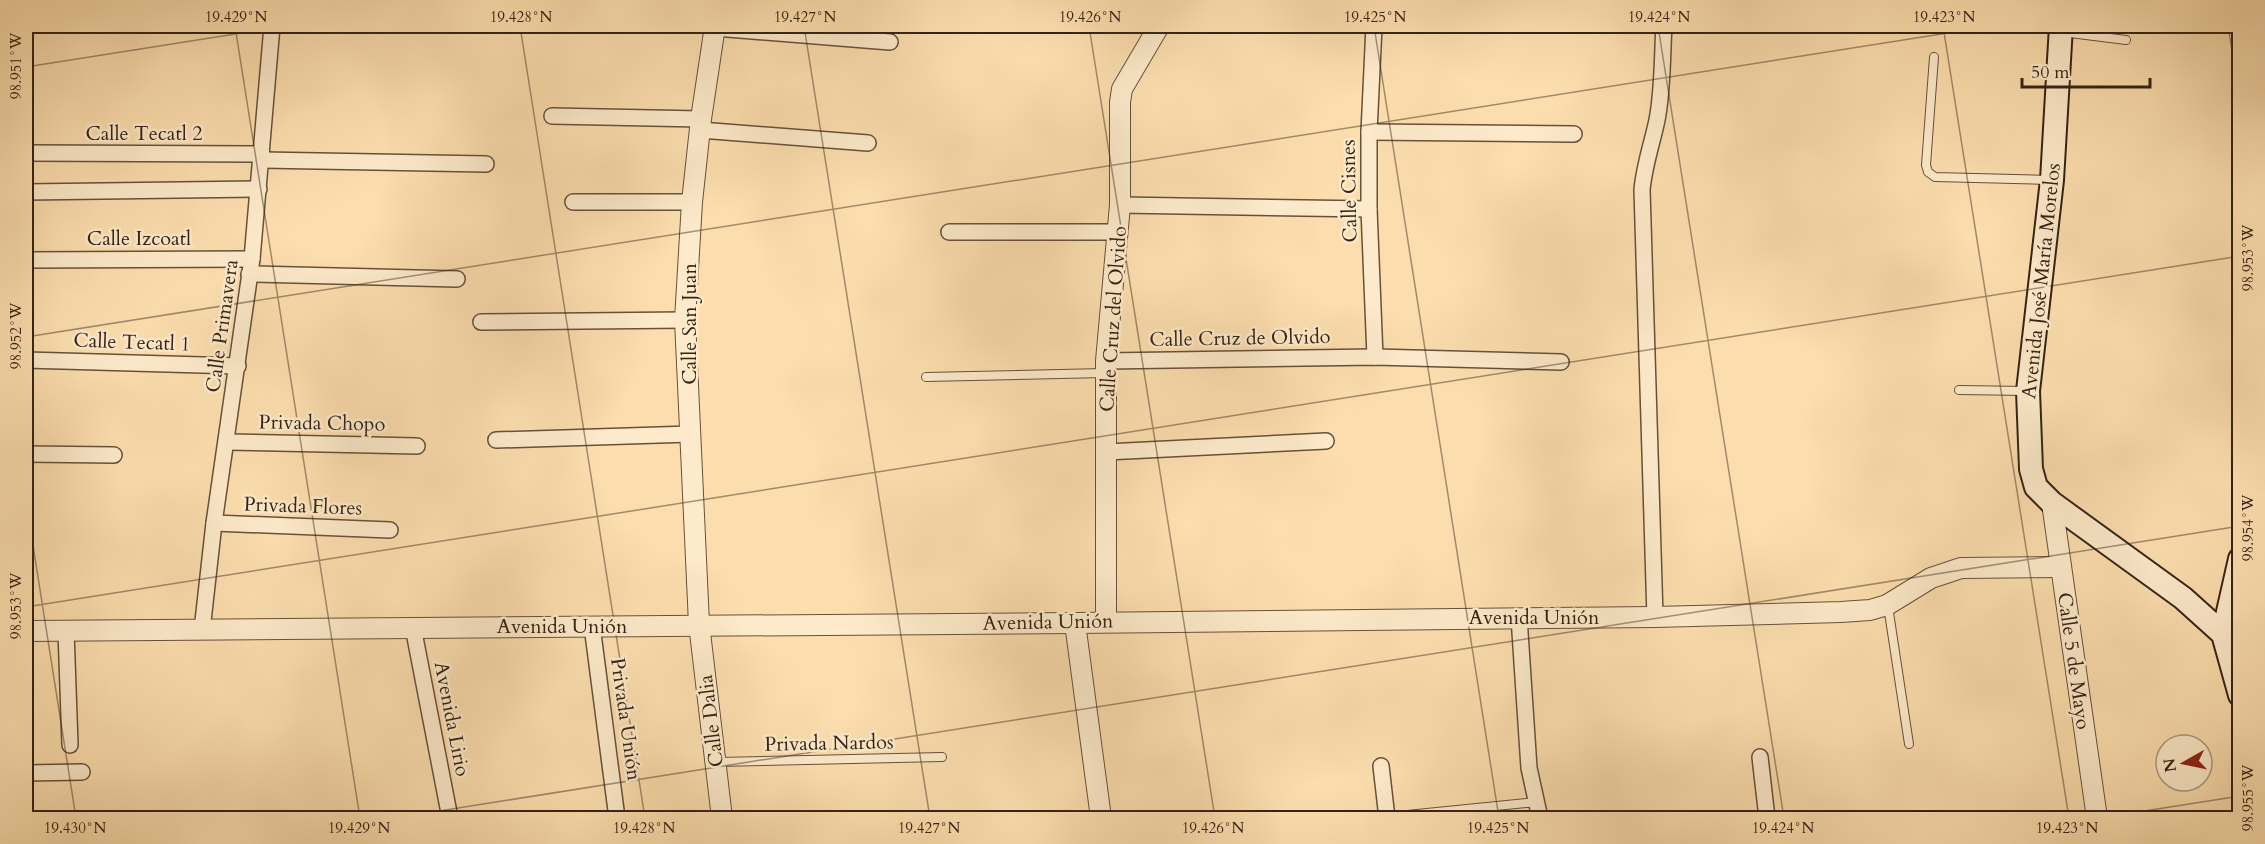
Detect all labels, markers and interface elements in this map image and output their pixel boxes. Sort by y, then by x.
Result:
text: 19.429°N [205,7,268,27]
text: 19.428°N [490,7,553,27]
text: 19.427°N [774,7,837,27]
text: 19.426°N [1059,7,1122,27]
text: 19.425°N [1344,7,1407,27]
text: 19.424°N [1628,7,1691,27]
text: 19.423°N [1913,7,1976,27]
text: 98.951°W [6,32,26,99]
scale bar [2022,51,2150,89]
text: 50 m [2031,60,2070,85]
street label: Calle Tecatl 2 [85,120,203,147]
street label: Calle Cisnes [1335,139,1363,243]
street label: Avenida José María Morelos [2015,162,2067,400]
text: 98.953°W [2238,224,2258,291]
street label: Calle Izcoatl [87,225,191,252]
street label: Calle Cruz del Olvido [1093,225,1133,413]
street label: Calle Primavera [199,257,245,394]
street label: Calle San Juan [676,263,703,385]
text: 98.952°W [6,302,26,369]
street label: Calle Cruz de Olvido [1149,323,1331,353]
street label: Calle Tecatl 1 [73,326,191,358]
street label: Privada Chopo [258,408,386,438]
street label: Privada Flores [243,490,363,522]
text: 98.954°W [2238,494,2258,561]
text: 98.953°W [6,572,26,639]
street label: Calle 5 de Mayo [2051,591,2097,731]
street label: Avenida Unión [1469,604,1600,631]
street label: Avenida Unión [982,607,1114,637]
street label: Avenida Unión [497,613,628,640]
street label: Privada Unión [604,656,648,783]
street label: Avenida Lirio [428,659,476,779]
street label: Calle Dalia [692,673,730,769]
street label: Privada Nardos [764,728,894,758]
north arrow [2154,733,2214,793]
text: N [2158,757,2182,774]
text: 98.955°W [2238,764,2258,831]
text: 19.430°N [44,818,107,838]
text: 19.429°N [328,818,391,838]
text: 19.428°N [613,818,676,838]
text: 19.427°N [898,818,961,838]
text: 19.426°N [1182,818,1245,838]
text: 19.425°N [1467,818,1530,838]
text: 19.424°N [1752,818,1815,838]
text: 19.423°N [2036,818,2099,838]

